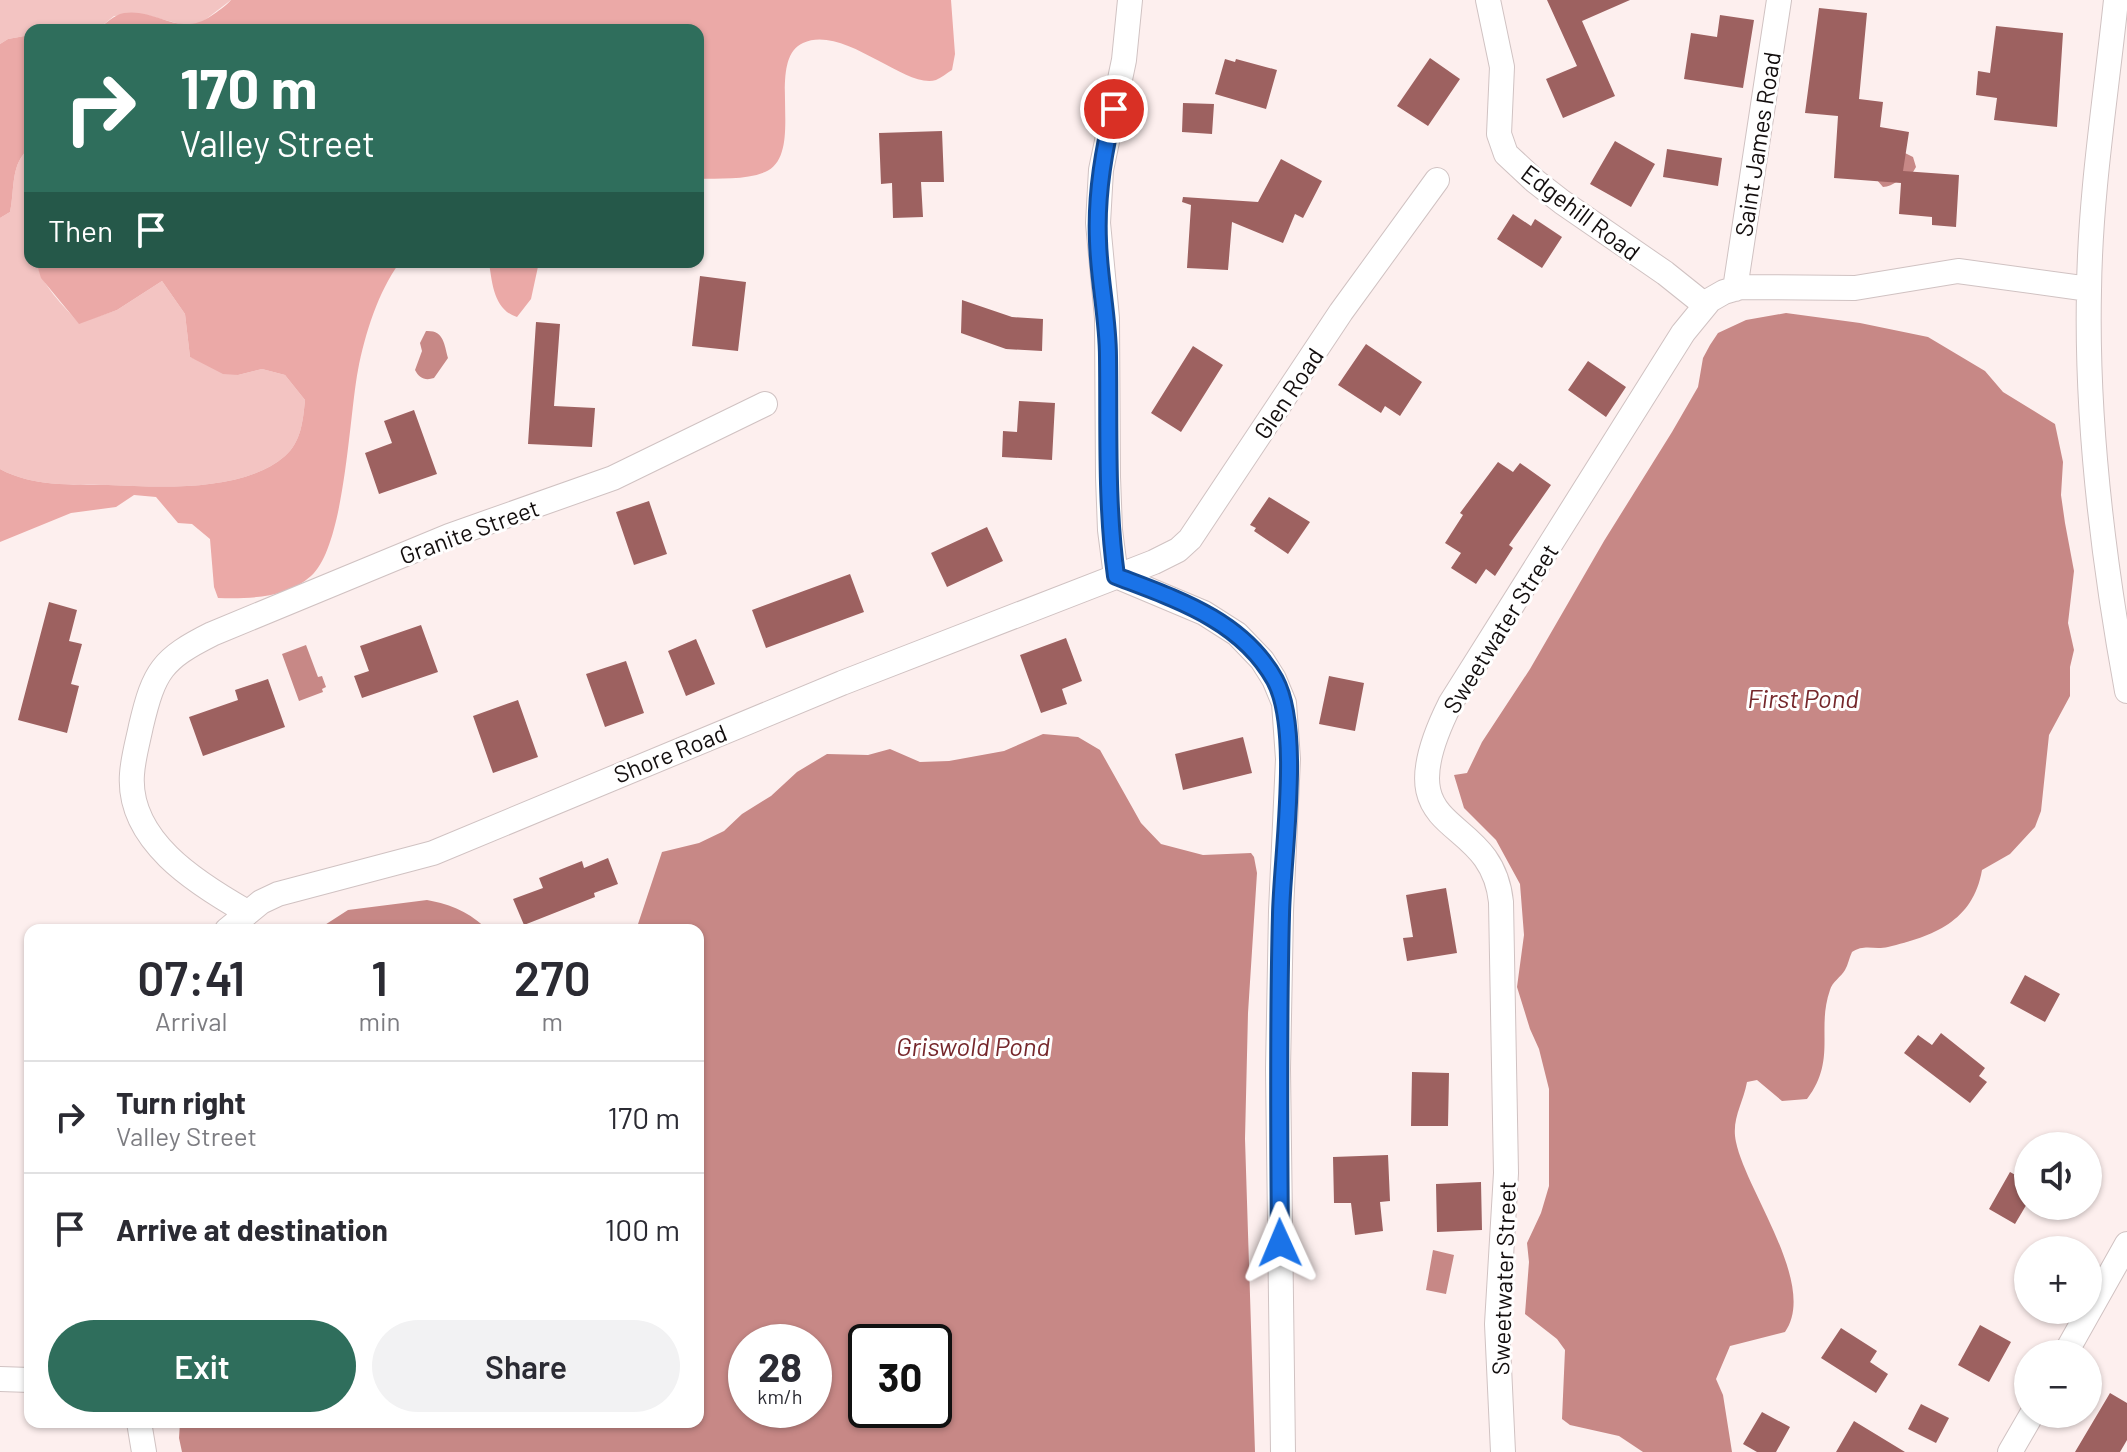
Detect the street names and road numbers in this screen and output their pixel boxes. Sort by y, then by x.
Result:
street label: Saint James Road [1728,50,1786,238]
street label: Edgehill Road [1516,158,1646,266]
street label: Glen Road [1247,342,1329,444]
street label: Granite Street [395,492,543,570]
street label: Sweetwater Street [1436,538,1564,718]
street label: Shore Road [609,717,731,789]
street label: Sweetwater Street [1485,1180,1521,1376]

